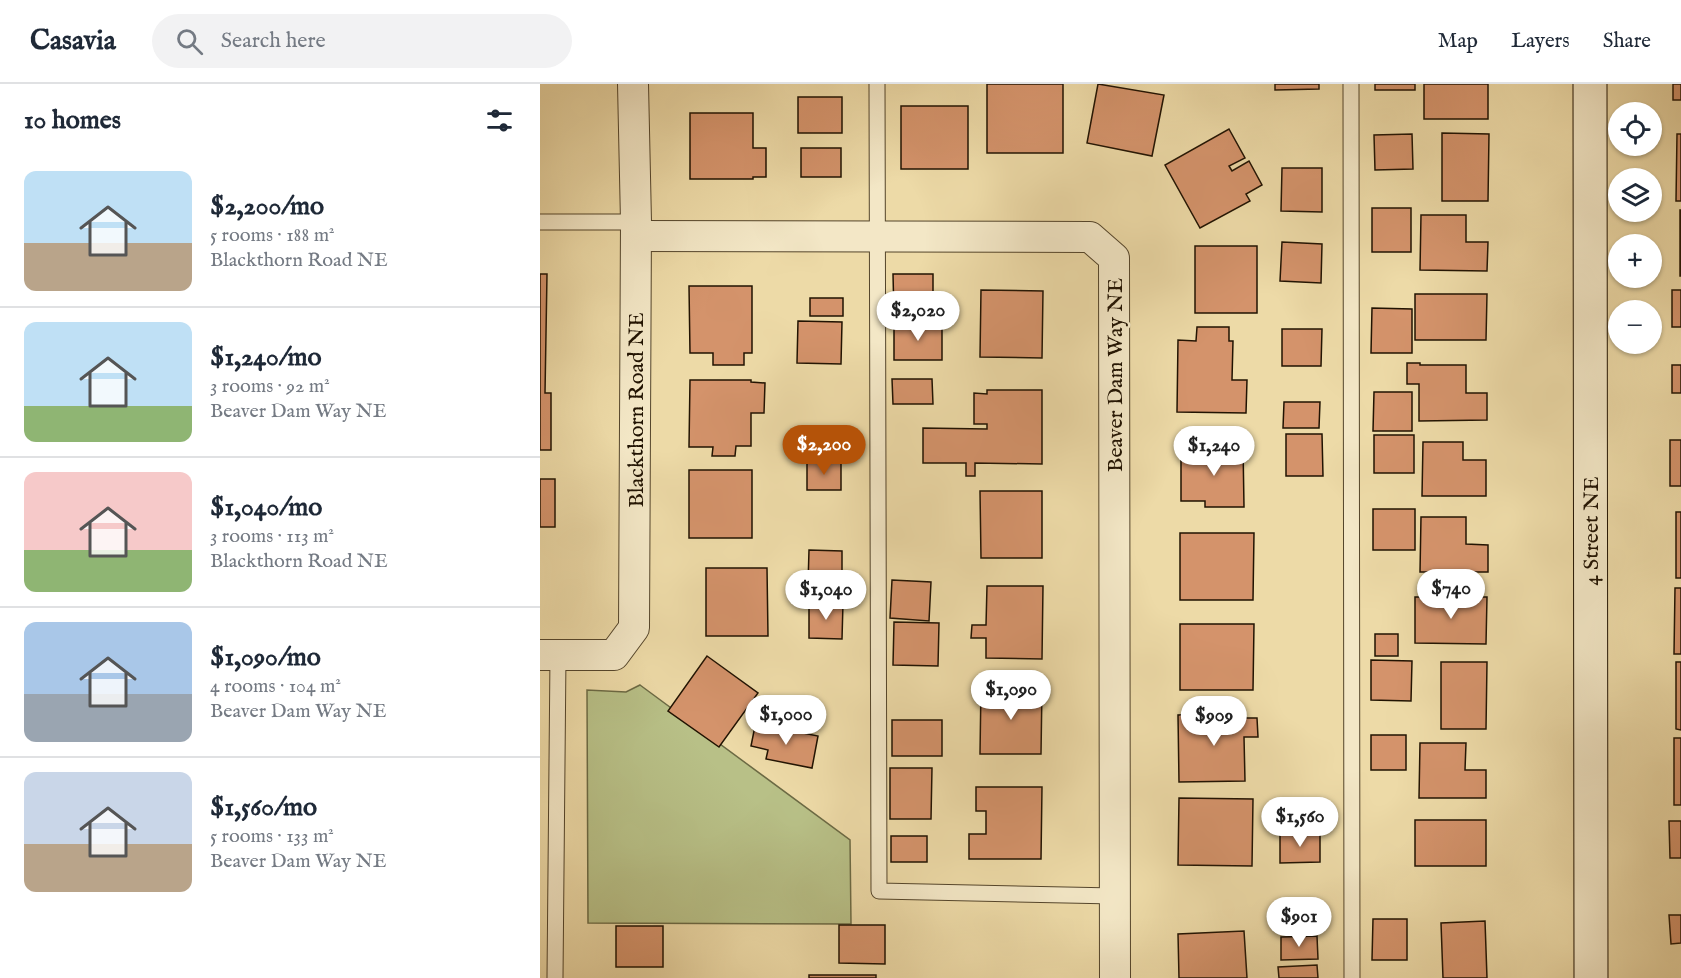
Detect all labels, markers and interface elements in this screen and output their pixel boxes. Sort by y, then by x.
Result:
search box [152,14,572,68]
text: Casavia [30,24,116,59]
icon: search [173,25,206,58]
text: Search here [221,27,326,55]
text: Map [1438,28,1478,55]
text: Layers [1511,28,1570,55]
text: Share [1603,28,1651,55]
map controls [1608,102,1662,354]
button: locate [1608,102,1662,156]
text: 10 homes [24,104,121,137]
icon: filters [483,104,516,137]
button: layers [1608,168,1662,222]
text: $2,200/mo [210,190,324,223]
icon: home [72,195,144,267]
text: 5 rooms · 188 m² [210,223,335,248]
button: + [1608,234,1662,288]
text: Blackthorn Road NE [210,248,388,273]
street label: Beaver Dam Way NE [1102,278,1130,472]
pin: $2,020 [869,291,967,342]
text: $2,020 [891,298,945,323]
button: − [1608,300,1662,354]
street label: Blackthorn Road NE [623,312,651,508]
text: $1,240/mo [210,341,322,374]
icon: home [72,346,144,418]
text: 3 rooms · 92 m² [210,374,330,399]
text: Beaver Dam Way NE [210,399,387,424]
pin: $2,200 [775,425,873,476]
pin: $1,240 [1165,426,1263,477]
text: $2,200 [797,432,851,457]
text: $1,240 [1188,433,1240,458]
street label: 4 Street NE [1578,476,1606,586]
text: $1,040/mo [210,491,322,524]
icon: home [72,496,144,568]
text: 3 rooms · 113 m² [210,524,334,549]
text: Blackthorn Road NE [210,549,388,574]
pin: $740 [1415,569,1487,620]
pin: $1,040 [777,570,875,621]
text: $740 [1431,576,1471,601]
text: $1,040 [799,577,853,602]
text: $1,090/mo [210,641,321,674]
icon: home [72,646,144,718]
pin: $1,090 [962,670,1060,721]
text: 4 rooms · 104 m² [210,674,341,699]
text: $1,090 [985,677,1037,702]
pin: $1,000 [737,695,835,746]
pin: $909 [1178,696,1250,747]
text: Beaver Dam Way NE [210,699,387,724]
text: $1,000 [759,702,813,727]
text: $909 [1195,703,1233,728]
text: $1,560/mo [210,791,317,824]
icon: home [72,796,144,868]
pin: $1,560 [1251,797,1349,848]
text: $1,560 [1275,804,1325,829]
text: 5 rooms · 133 m² [210,824,334,849]
text: Beaver Dam Way NE [210,849,387,874]
pin: $901 [1263,897,1335,948]
text: $901 [1281,904,1317,929]

